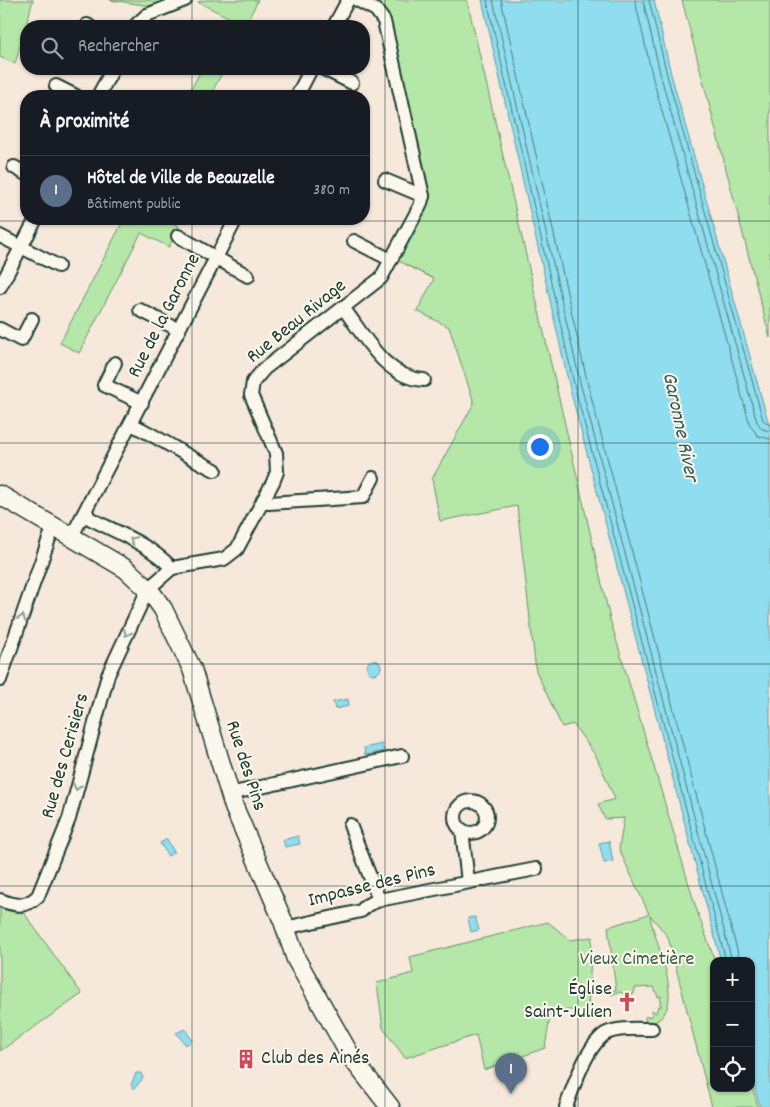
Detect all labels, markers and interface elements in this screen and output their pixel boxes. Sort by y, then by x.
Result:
search box [20,20,370,75]
icon: search [38,34,66,62]
text: Rechercher [78,34,159,61]
text: À proximité [40,108,129,138]
text: Hôtel de Ville de Beauzelle [87,166,275,193]
text: 1 [54,179,58,202]
text: 380 m [313,179,350,202]
text: Bâtiment public [87,193,181,216]
street label: Rue de la Garonne [122,249,209,383]
street label: Rue Beau Rivage [241,273,353,371]
water label: Garonne River [653,370,706,487]
your location [527,434,553,460]
one-way arrow [129,536,138,546]
one-way arrow [16,614,26,622]
one-way arrow [123,628,133,637]
street label: Rue des Cerisiers [35,690,97,822]
street label: Rue des Pins [217,717,273,815]
one-way arrow [72,782,83,791]
street label: Impasse des Pins [305,857,439,915]
park label: Vieux Cimetière [580,946,695,974]
map controls [710,957,755,1092]
button: + [710,957,755,1002]
place label: Église Saint-Julien [524,976,612,1027]
church icon: Église Saint-Julien [616,991,638,1013]
button: − [710,1002,755,1047]
place label: Club des Ainés [261,1045,370,1073]
button: locate [710,1047,755,1092]
building icon: Club des Ainés [235,1048,257,1070]
pin: 1 [495,1053,527,1094]

